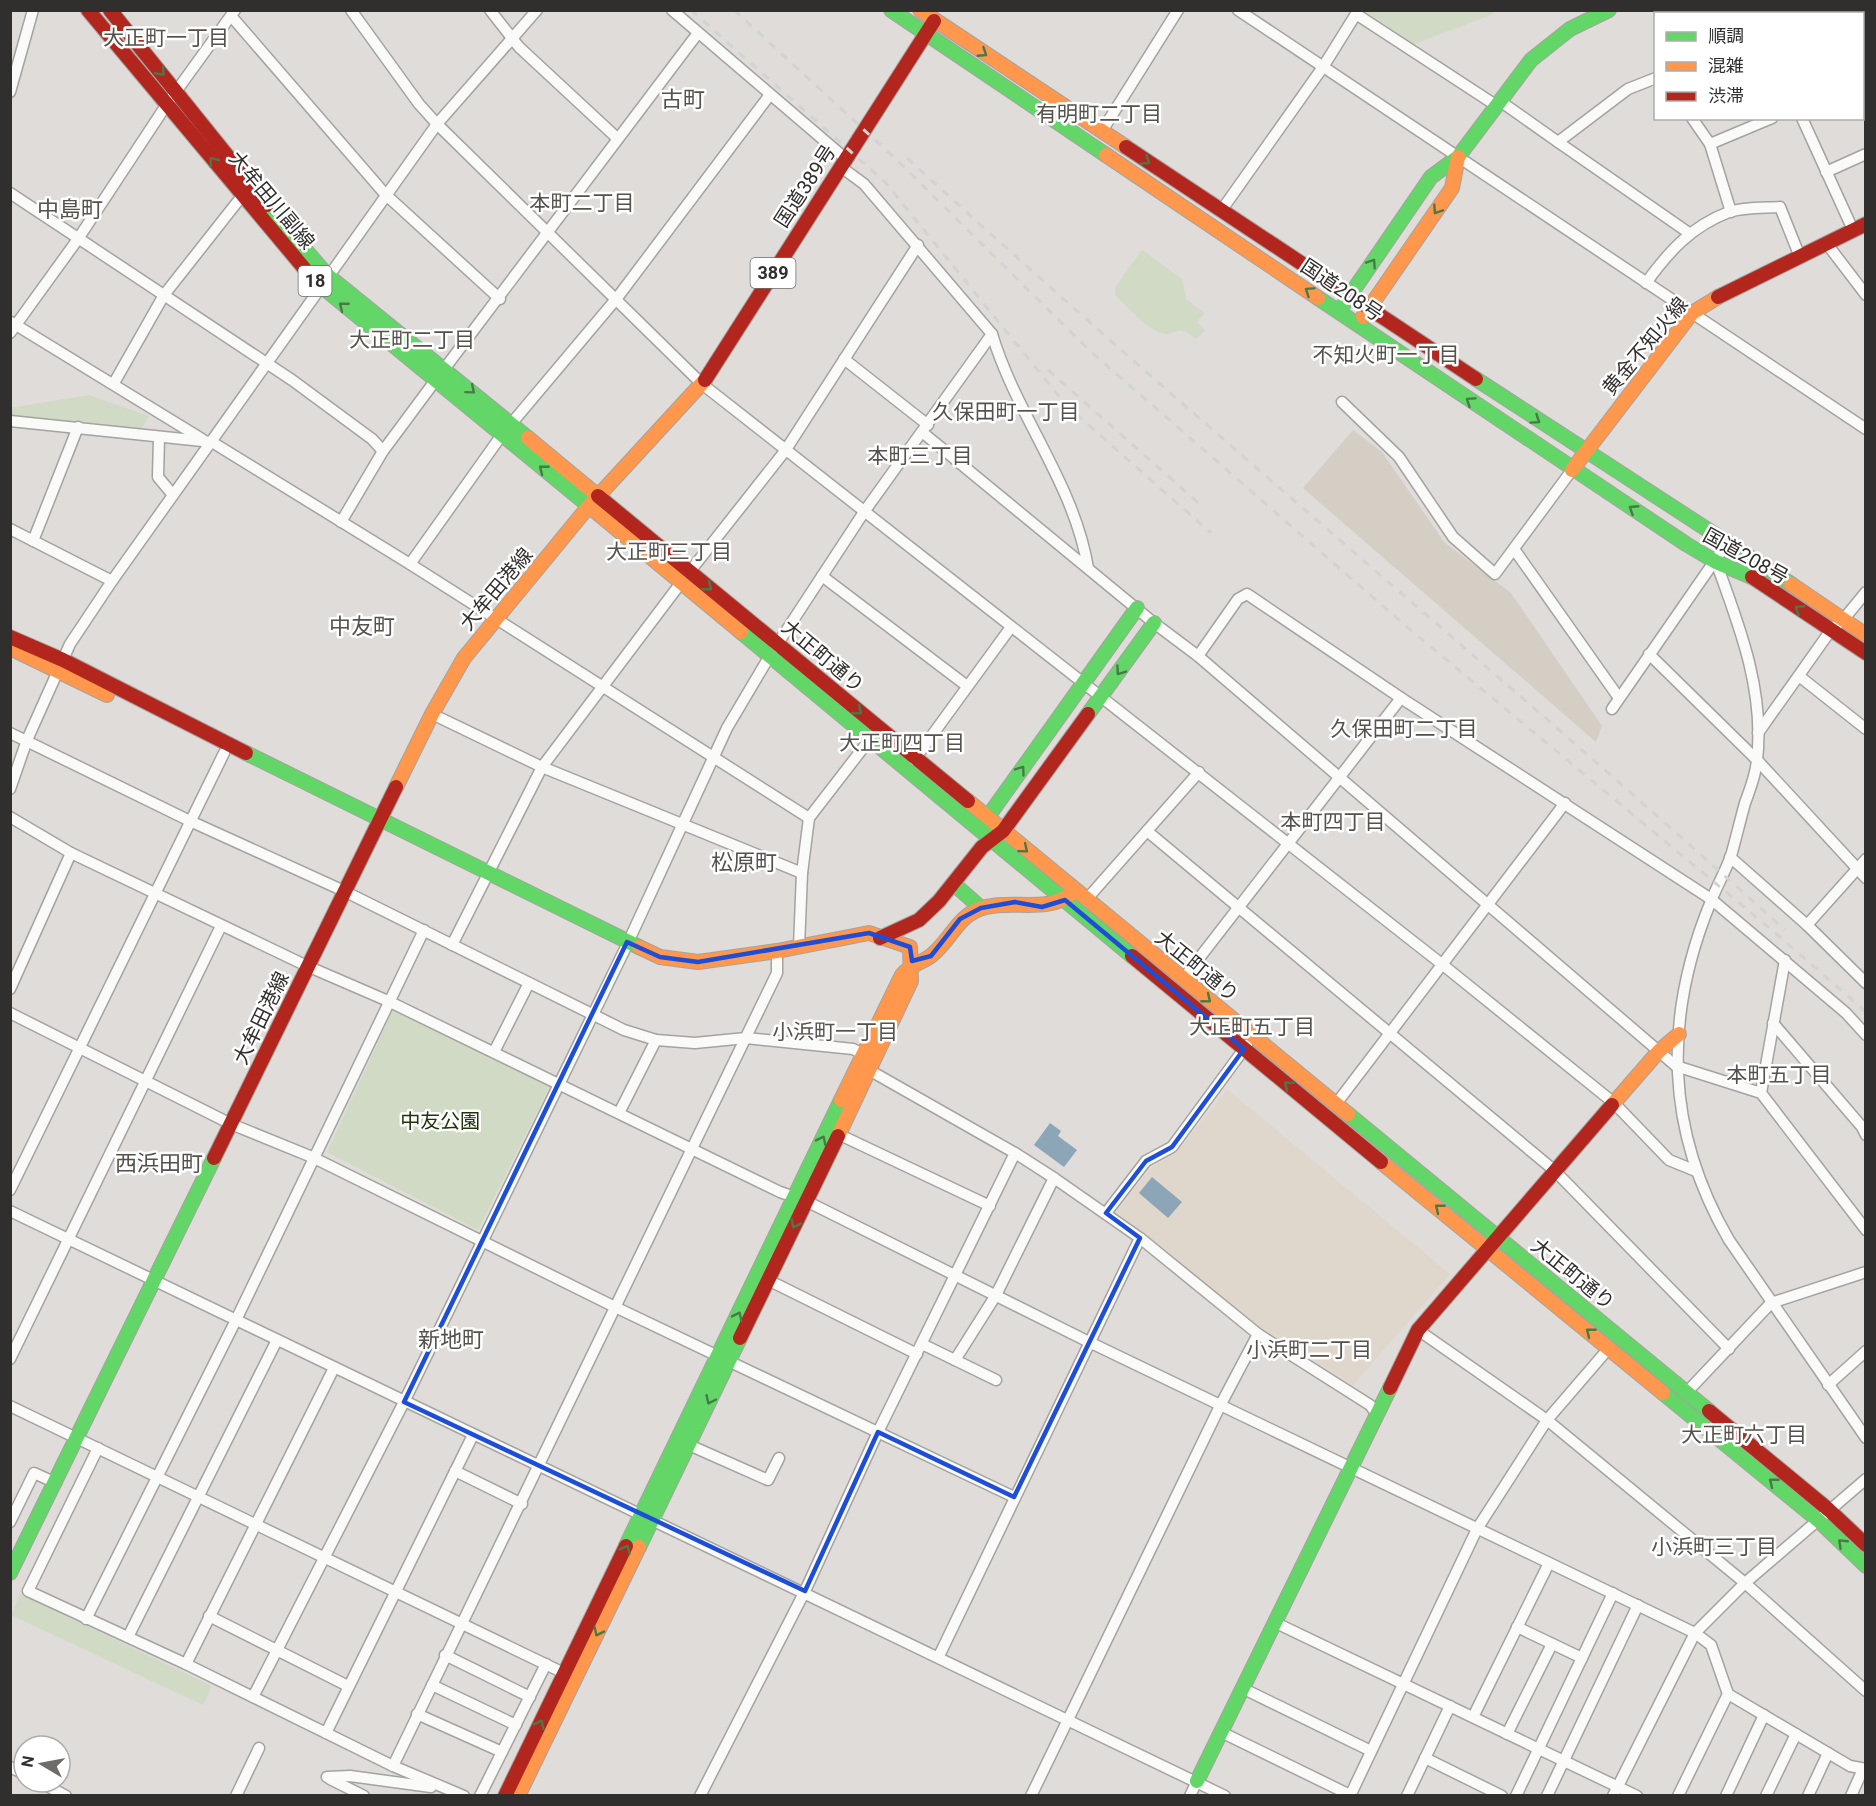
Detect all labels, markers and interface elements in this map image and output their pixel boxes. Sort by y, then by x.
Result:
legend [1654,12,1864,120]
text: 順調 [1708,25,1744,46]
district label: 大正町一丁目 [103,26,229,50]
one-way arrow [977,46,988,57]
text: 混雑 [1708,55,1744,76]
one-way arrow [154,65,165,76]
text: 渋滞 [1708,85,1744,106]
district label: 古町 [661,87,705,112]
district label: 有明町二丁目 [1036,102,1162,126]
street label: 国道389号 [769,140,841,232]
street label: 大牟田川副線 [224,146,320,254]
one-way arrow [1140,153,1151,164]
one-way arrow [210,157,221,168]
district label: 本町二丁目 [530,191,635,215]
district label: 中島町 [37,197,103,222]
one-way arrow [1433,203,1444,214]
street label: 国道208号 [1296,254,1388,326]
road number: 389 [750,258,796,288]
one-way arrow [1365,259,1376,270]
road number: 18 [298,266,332,296]
one-way arrow [1305,287,1315,299]
street label: 黄金不知火線 [1597,292,1693,400]
one-way arrow [339,302,350,313]
district label: 大正町二丁目 [349,328,475,352]
district label: 不知火町一丁目 [1313,343,1460,367]
one-way arrow [464,383,475,394]
one-way arrow [1466,397,1477,408]
district label: 久保田町一丁目 [933,400,1080,424]
one-way arrow [1529,413,1540,424]
district label: 本町三丁目 [868,444,973,468]
one-way arrow [539,466,550,477]
one-way arrow [1628,506,1639,517]
street label: 国道208号 [1699,523,1793,589]
district label: 大正町三丁目 [606,540,732,564]
street label: 大牟田港線 [455,543,537,635]
one-way arrow [701,579,712,590]
one-way arrow [1795,605,1806,616]
district label: 中友町 [329,614,395,639]
street label: 大正町通り [777,615,869,697]
one-way arrow [1116,665,1127,676]
one-way arrow [851,704,862,715]
district label: 久保田町二丁目 [1331,717,1478,741]
district label: 大正町四丁目 [839,731,965,755]
one-way arrow [1014,766,1025,777]
district label: 本町四丁目 [1281,810,1386,834]
one-way arrow [1017,841,1028,852]
district label: 松原町 [711,850,777,875]
street label: 大正町通り [1151,925,1243,1007]
street label: 大牟田港線 [228,968,294,1068]
one-way arrow [1200,992,1211,1003]
district label: 大正町五丁目 [1189,1015,1315,1039]
district label: 小浜町一丁目 [772,1020,898,1044]
district label: 本町五丁目 [1727,1063,1832,1087]
one-way arrow [1284,1081,1295,1092]
park label: 中友公園 [400,1109,480,1133]
one-way arrow [814,1136,826,1147]
district label: 西浜田町 [115,1151,203,1176]
one-way arrow [1435,1205,1446,1216]
one-way arrow [791,1218,802,1229]
street label: 大正町通り [1527,1233,1619,1315]
one-way arrow [730,1312,742,1323]
district label: 新地町 [418,1327,484,1352]
one-way arrow [1586,1328,1597,1339]
district label: 小浜町二丁目 [1246,1338,1372,1362]
one-way arrow [706,1393,718,1404]
district label: 大正町六丁目 [1681,1423,1807,1447]
one-way arrow [1769,1479,1780,1490]
district label: 小浜町三丁目 [1651,1535,1777,1559]
one-way arrow [1838,1539,1849,1550]
one-way arrow [619,1544,630,1555]
one-way arrow [594,1626,605,1637]
one-way arrow [533,1720,544,1730]
north arrow [12,1734,72,1794]
text: N [17,1754,38,1769]

